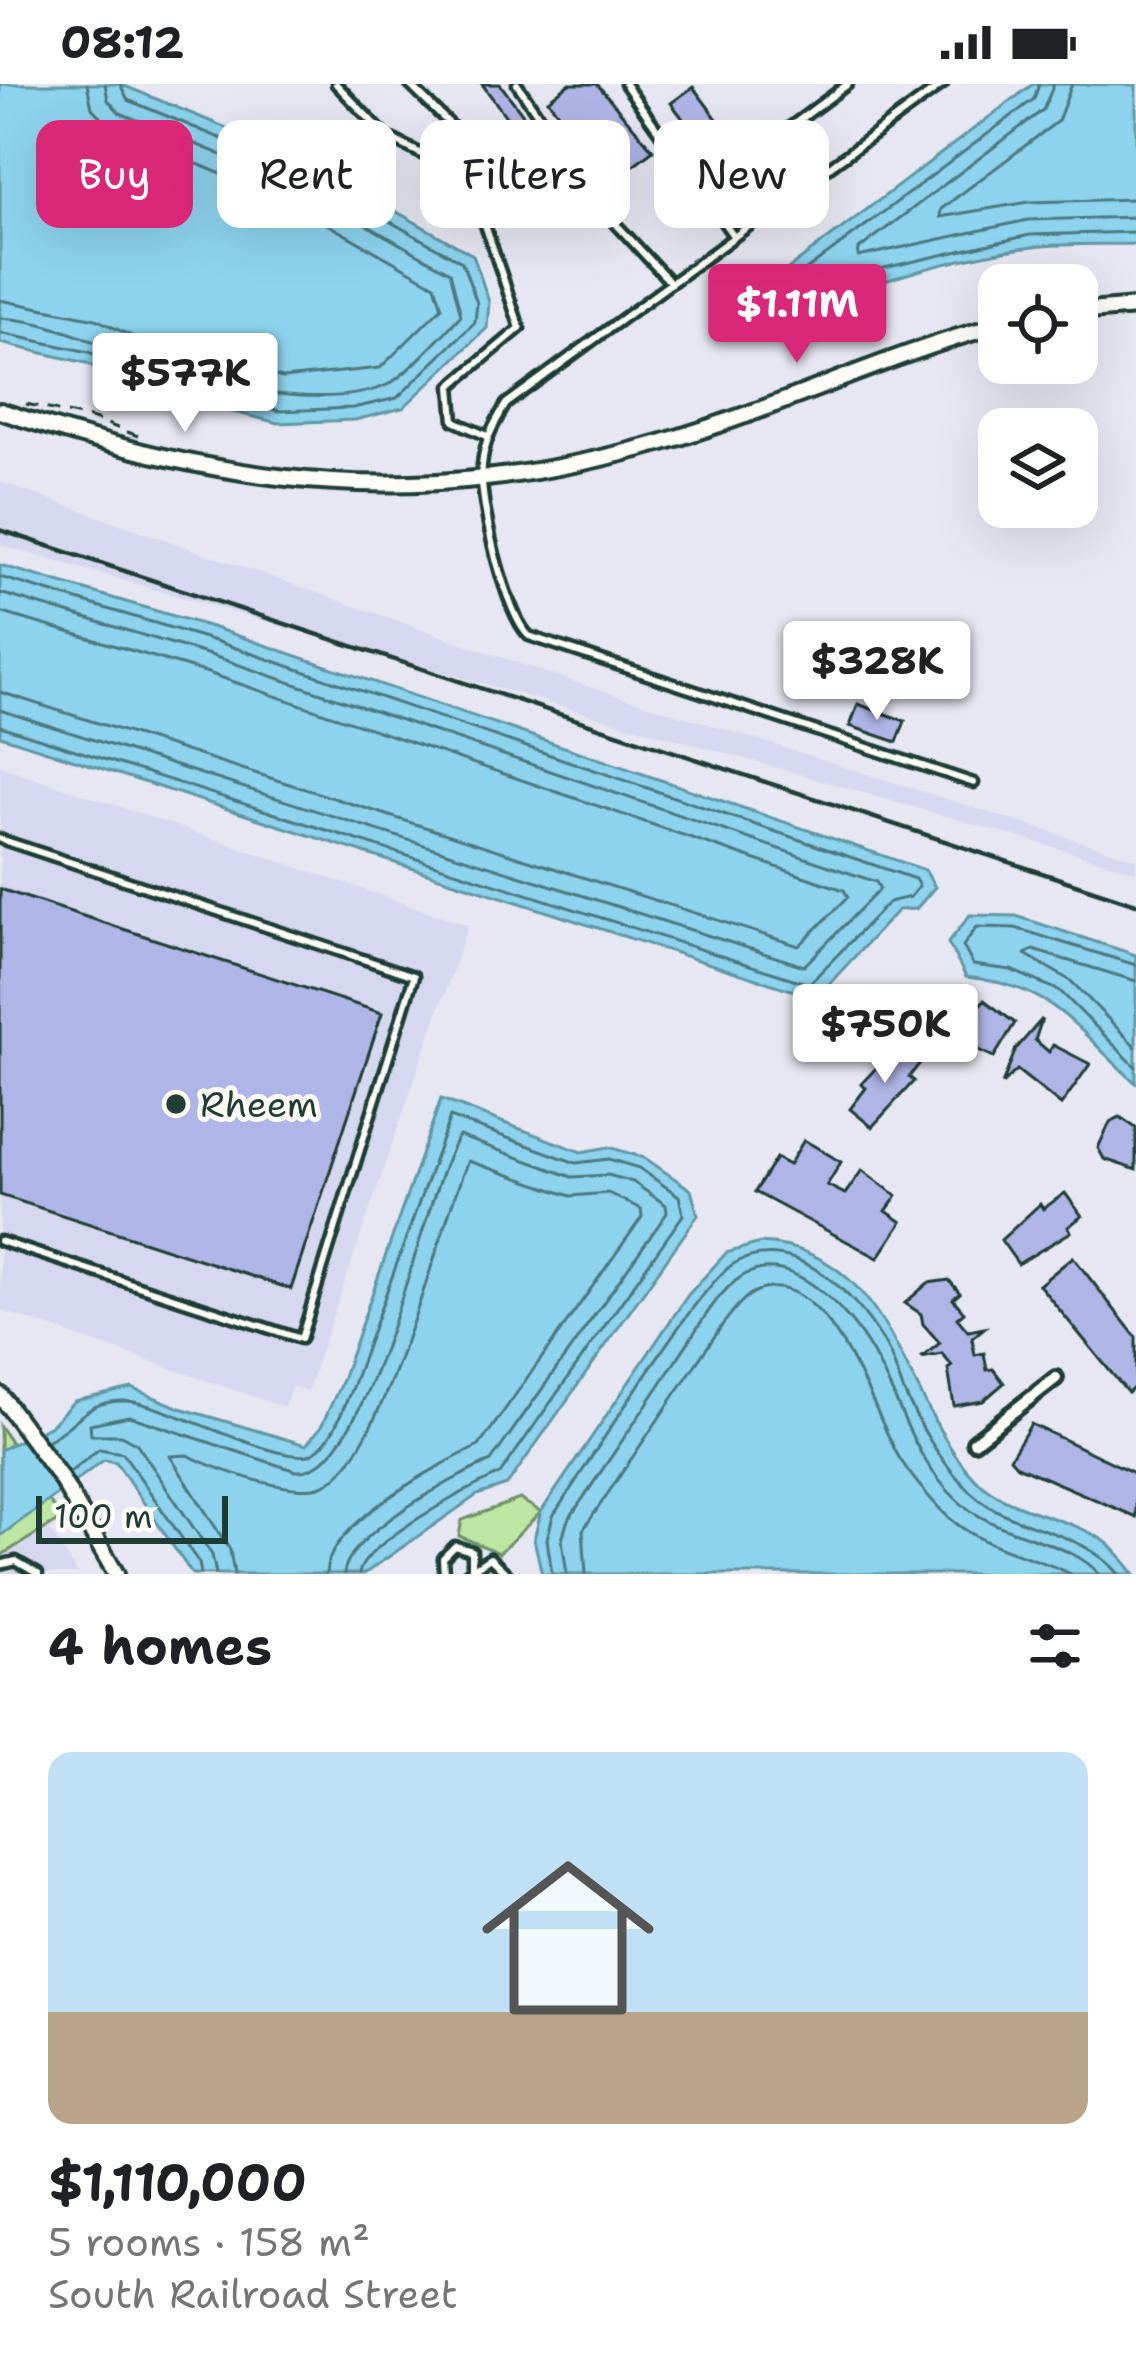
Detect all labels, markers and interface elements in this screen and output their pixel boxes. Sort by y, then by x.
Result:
text: 08:12 [60,12,184,72]
chip: Buy [36,120,193,228]
chip: Rent [217,120,396,228]
chip: Filters [420,120,630,228]
chip: New [654,120,829,228]
pin: $1.11M [699,264,895,366]
map controls [978,264,1098,528]
button: locate [978,264,1098,384]
text: $1.11M [735,277,859,329]
pin: $577K [101,333,269,435]
text: $577K [120,346,250,398]
button: layers [978,408,1098,528]
pin: $328K [793,621,961,723]
text: $328K [810,634,944,686]
pin: $750K [801,984,969,1086]
text: $750K [820,997,950,1049]
place label: Rheem [200,1080,318,1129]
marker: Rheem [163,1091,189,1117]
scale bar [36,1490,228,1543]
text: 100 m [54,1494,153,1539]
text: 4 homes [48,1612,272,1680]
icon: filters [1022,1613,1088,1679]
icon: home [460,1830,676,2046]
text: $1,110,000 [48,2148,307,2216]
text: 5 rooms · 158 m² [48,2216,370,2268]
text: South Railroad Street [48,2268,458,2320]

